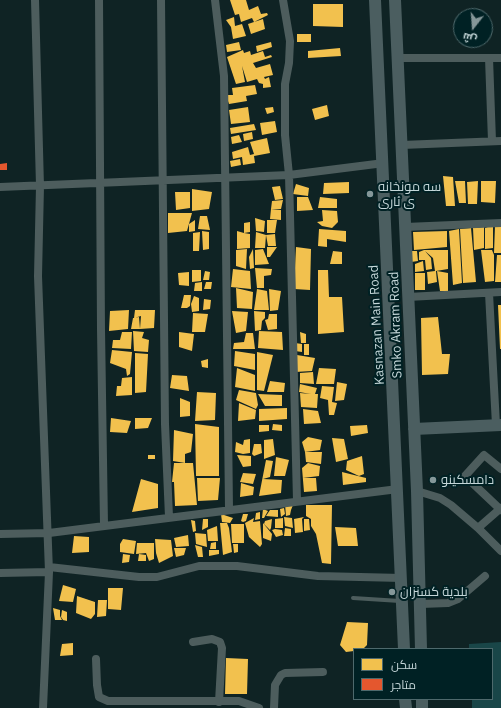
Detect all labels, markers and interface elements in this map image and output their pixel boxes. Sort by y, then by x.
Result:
north arrow [453,8,493,48]
text: ش [461,30,479,47]
place label: سه مونخانه ی ئاری [378,179,441,210]
marker: سه مونخانه ی ئاری [365,189,375,199]
street label: Kasnazan Main Road [366,265,388,385]
street label: Smko Akram Road [386,271,406,379]
place label: دامسكينو [441,472,494,488]
marker: دامسكينو [428,475,438,485]
place label: بلدية كسنزان [400,584,468,600]
marker: بلدية كسنزان [387,587,397,597]
legend [353,648,493,700]
text: سكن [391,657,417,672]
text: متاجر [391,677,416,692]

